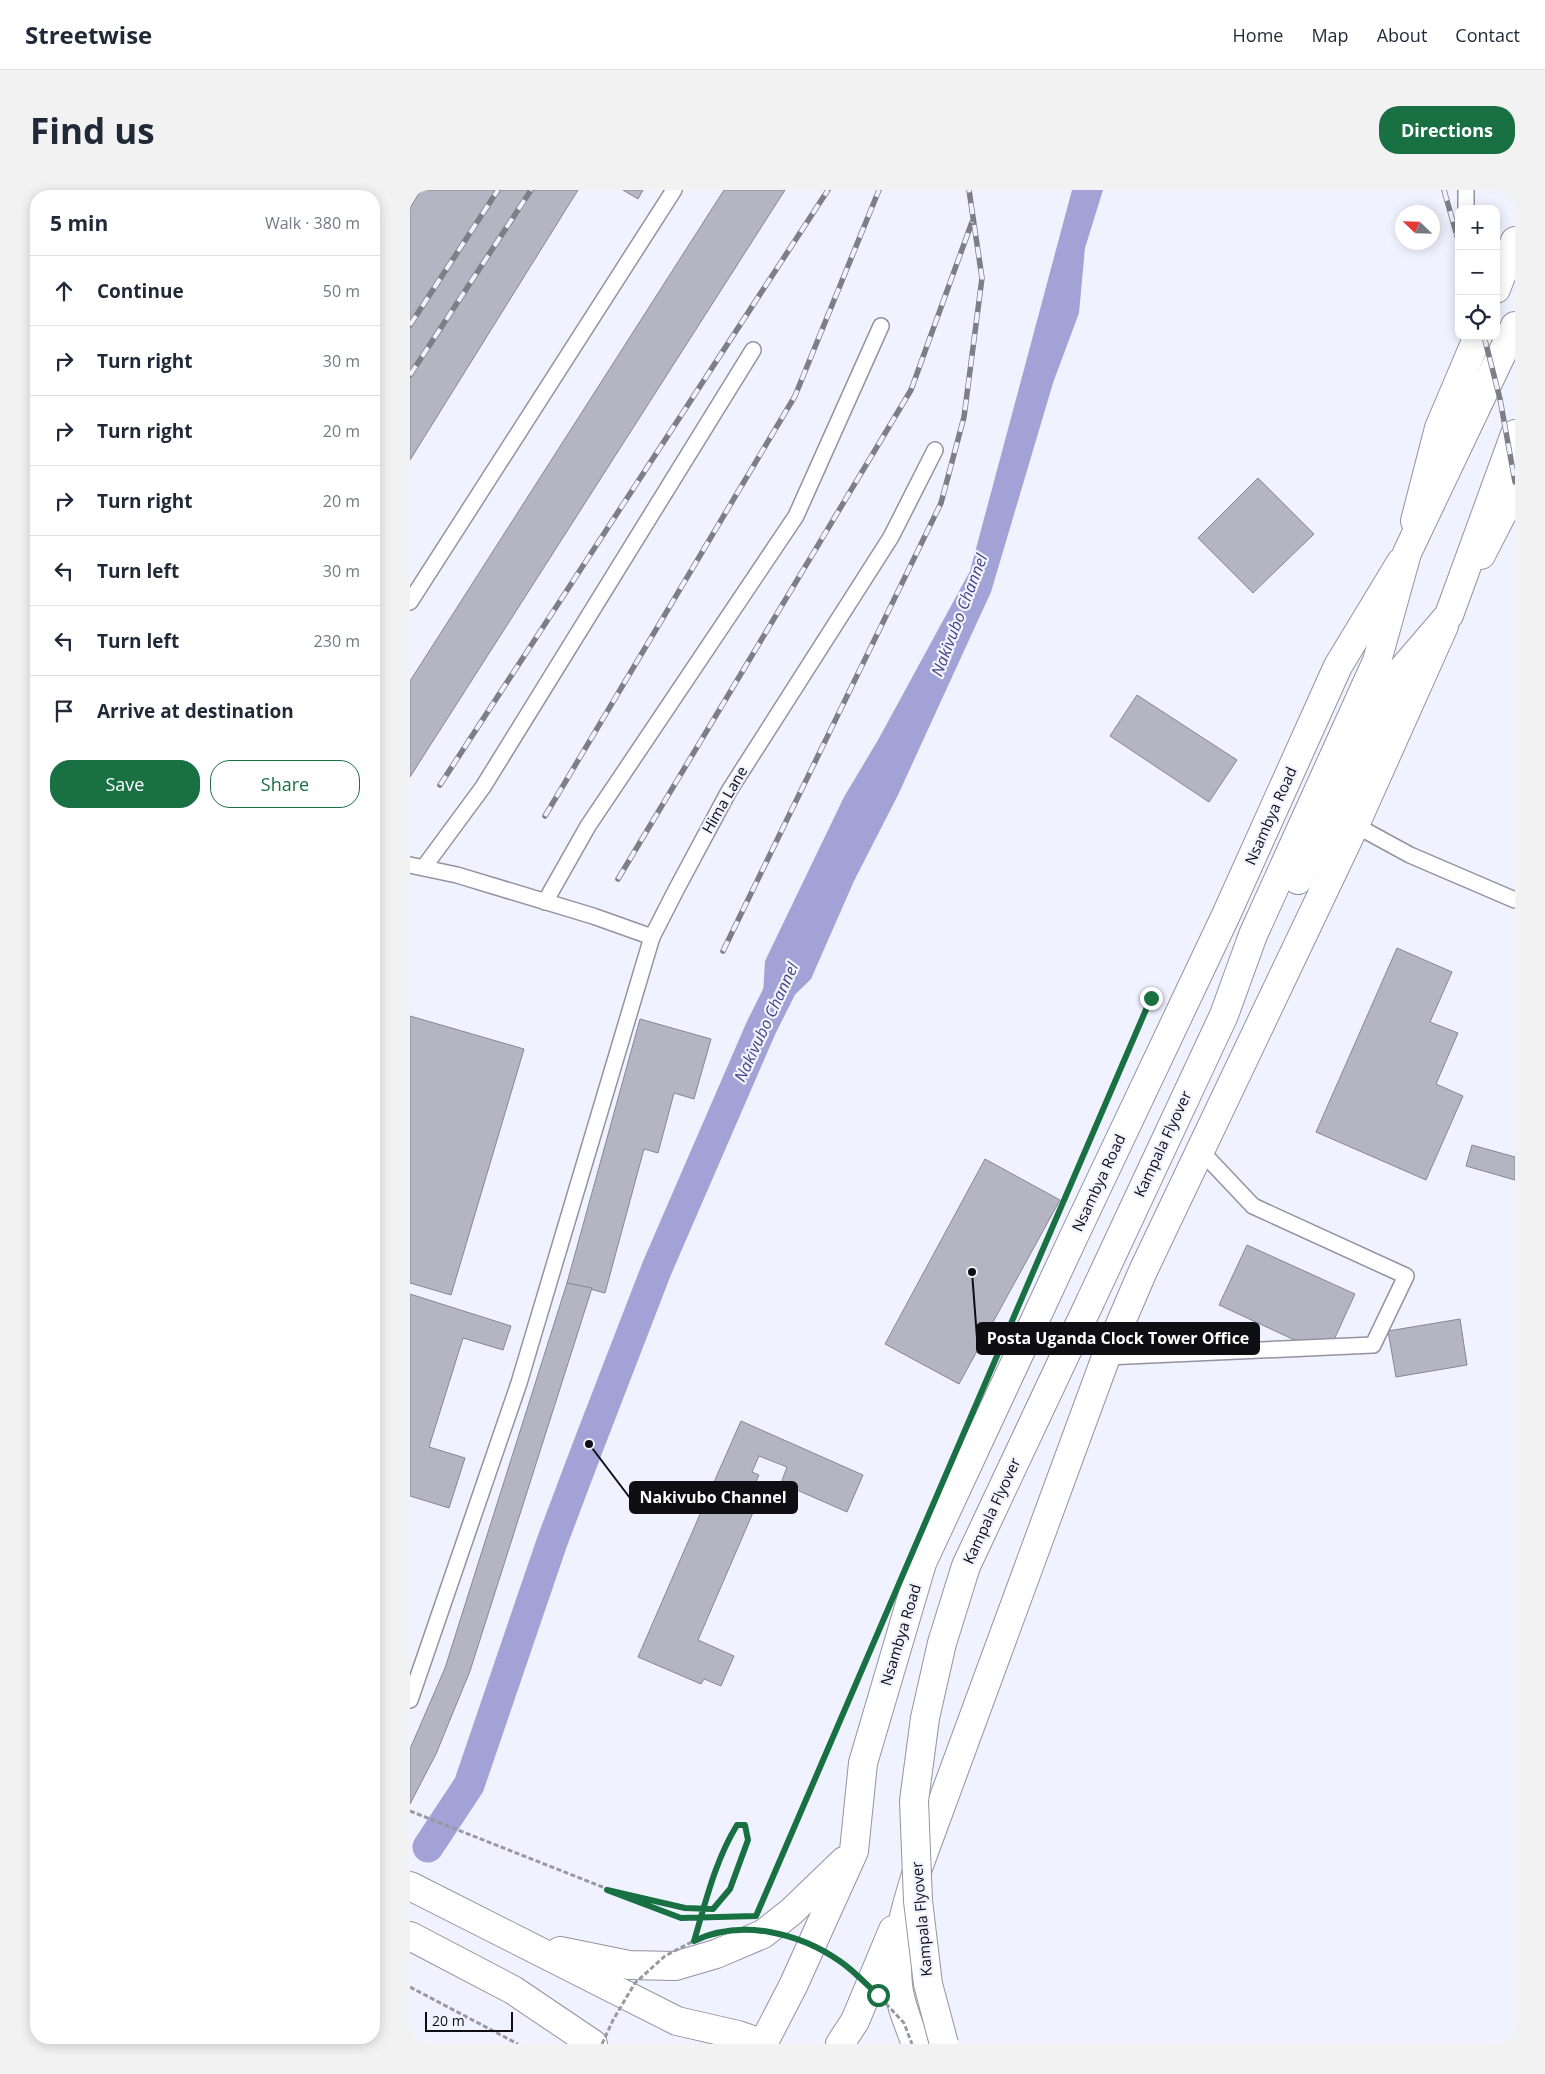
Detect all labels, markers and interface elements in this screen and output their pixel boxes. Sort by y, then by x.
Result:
text: Streetwise [25,18,152,51]
text: Home [1233,23,1283,47]
text: Map [1311,23,1349,47]
text: About [1377,23,1427,47]
text: Contact [1455,23,1520,47]
button: Directions [1379,106,1515,154]
text: Find us [30,107,155,154]
north arrow [1395,205,1440,250]
map controls [1455,205,1500,340]
button: + [1455,205,1500,250]
text: 5 min [50,209,108,237]
text: Walk · 380 m [265,212,360,234]
button: − [1455,250,1500,295]
icon: ahead [50,277,78,305]
text: Continue [97,278,184,304]
text: 50 m [323,280,360,302]
button: locate [1455,295,1500,340]
icon: right [50,347,78,375]
text: Turn right [97,348,192,374]
text: 30 m [323,350,360,372]
icon: right [50,417,78,445]
text: Turn right [97,418,192,444]
text: 20 m [323,420,360,442]
icon: right [50,487,78,515]
text: Turn right [97,488,192,514]
text: 20 m [323,490,360,512]
water label: Nakivubo Channel [926,550,993,679]
icon: left [50,557,78,585]
text: Turn left [97,558,179,584]
text: 30 m [323,560,360,582]
icon: left [50,627,78,655]
text: Turn left [97,628,179,654]
text: 230 m [314,630,360,652]
icon: arrive [50,697,78,725]
text: Arrive at destination [97,698,294,724]
button: Save [50,760,200,808]
button: Share [210,760,360,808]
street label: Hima Lane [697,762,751,837]
street label: Nsambya Road [1240,763,1301,868]
water label: Nakivubo Channel [729,958,804,1085]
route end [1140,987,1163,1010]
street label: Kampala Flyover [1129,1087,1195,1200]
street label: Nsambya Road [1067,1131,1129,1235]
callout: Posta Uganda Clock Tower Office [977,1323,1259,1354]
text: Posta Uganda Clock Tower Office [987,1327,1249,1349]
street label: Kampala Flyover [958,1454,1024,1567]
callout: Nakivubo Channel [630,1482,797,1513]
text: Nakivubo Channel [639,1486,787,1508]
street label: Nsambya Road [875,1581,925,1688]
street label: Kampala Flyover [906,1861,936,1977]
route start [867,1984,890,2007]
scale bar [425,2009,512,2032]
text: 20 m [432,2011,465,2030]

